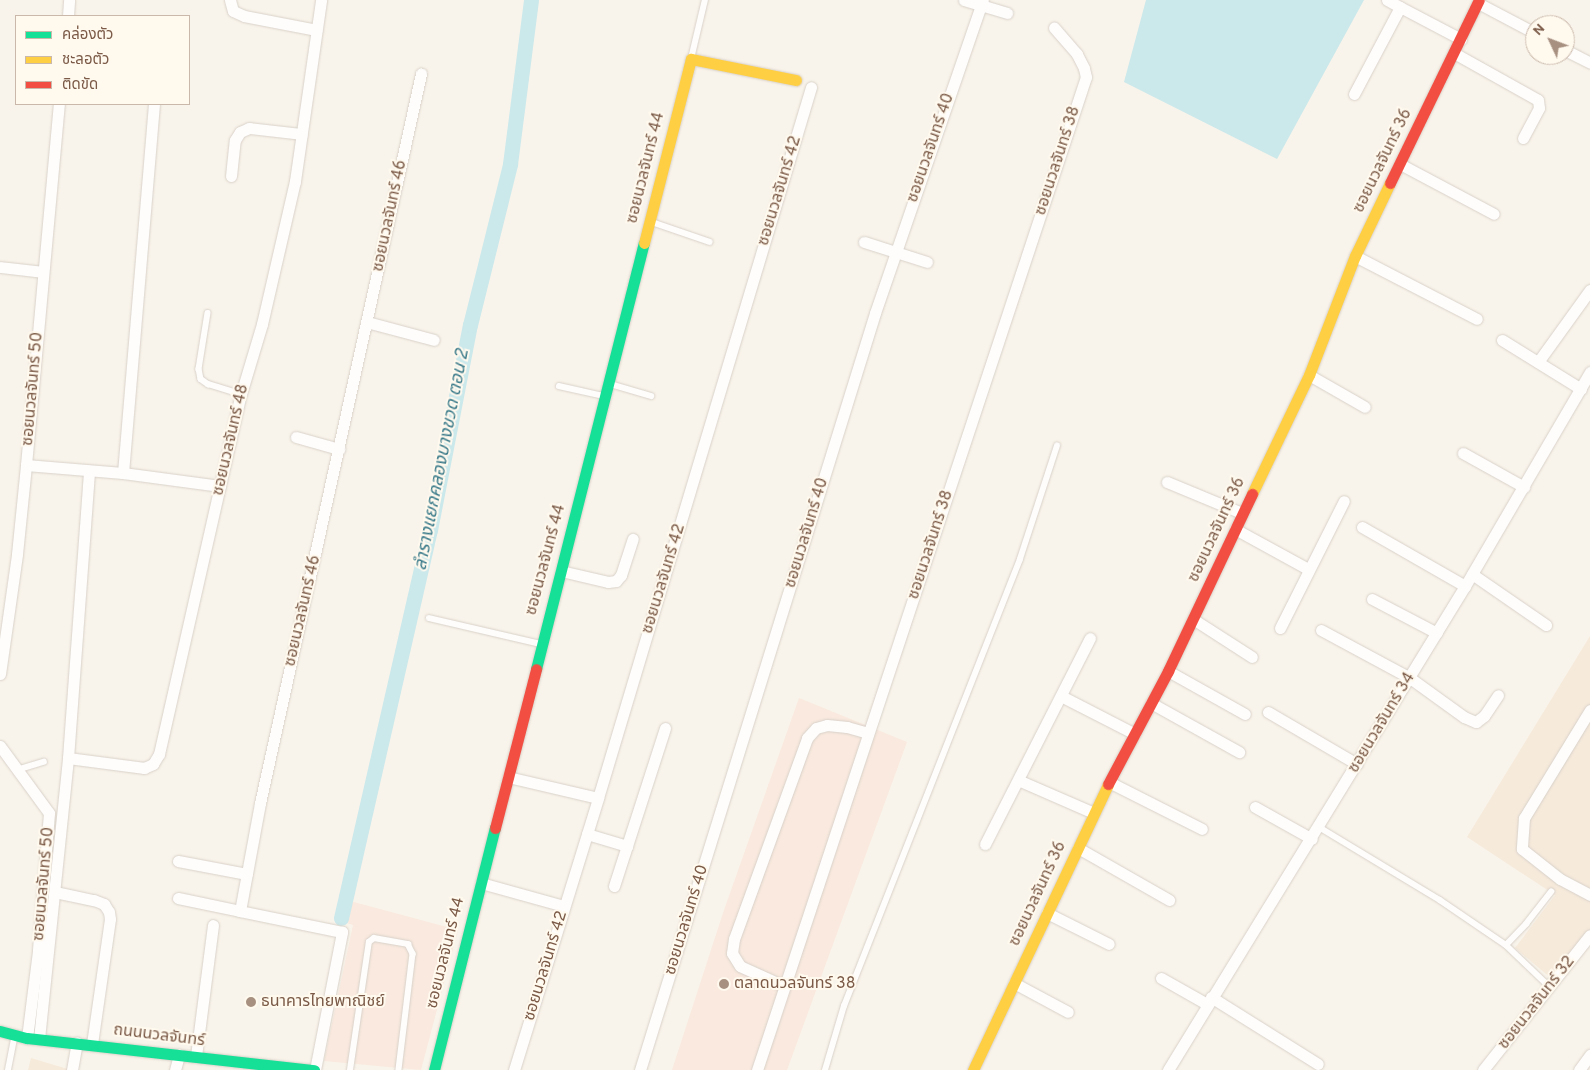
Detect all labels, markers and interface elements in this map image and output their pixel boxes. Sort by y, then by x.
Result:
legend [15,15,190,105]
north arrow [1525,15,1575,65]
text: N [1530,21,1549,40]
text: คล่องตัว [62,26,113,45]
text: ชะลอตัว [62,51,109,70]
text: ติดขัด [62,76,98,95]
street label: ซอยนวลจันทร์ 40 [903,91,959,205]
street label: ซอยนวลจันทร์ 38 [1031,104,1085,218]
street label: ซอยนวลจันทร์ 36 [1350,106,1416,216]
street label: ซอยนวลจันทร์ 44 [623,110,669,226]
street label: ซอยนวลจันทร์ 42 [754,134,806,248]
street label: ซอยนวลจันทร์ 46 [369,158,411,274]
street label: ซอยนวลจันทร์ 50 [18,331,48,447]
water label: ลำรางแยกคลองบางขวด ตอน 2 [411,348,475,572]
street label: ซอยนวลจันทร์ 48 [209,382,253,498]
street label: ซอยนวลจันทร์ 36 [1184,475,1250,585]
street label: ซอยนวลจันทร์ 40 [781,476,833,590]
street label: ซอยนวลจันทร์ 38 [904,488,958,602]
street label: ซอยนวลจันทร์ 44 [522,503,570,617]
street label: ซอยนวลจันทร์ 42 [638,522,690,636]
street label: ซอยนวลจันทร์ 46 [281,554,325,668]
street label: ซอยนวลจันทร์ 34 [1345,669,1419,777]
street label: ซอยนวลจันทร์ 50 [29,826,59,942]
street label: ซอยนวลจันทร์ 36 [1005,839,1071,949]
street label: ซอยนวลจันทร์ 40 [661,863,713,977]
street label: ซอยนวลจันทร์ 44 [423,895,469,1011]
street label: ซอยนวลจันทร์ 42 [520,909,572,1023]
street label: ซอยนวลจันทร์ 32 [1495,953,1579,1053]
place label: ตลาดนวลจันทร์ 38 [734,974,856,994]
marker: ตลาดนวลจันทร์ 38 [718,978,730,990]
place label: ธนาคารไทยพาณิชย์ [261,992,385,1012]
marker: ธนาคารไทยพาณิชย์ [245,996,257,1008]
street label: ถนนนวลจันทร์ [112,1021,206,1051]

